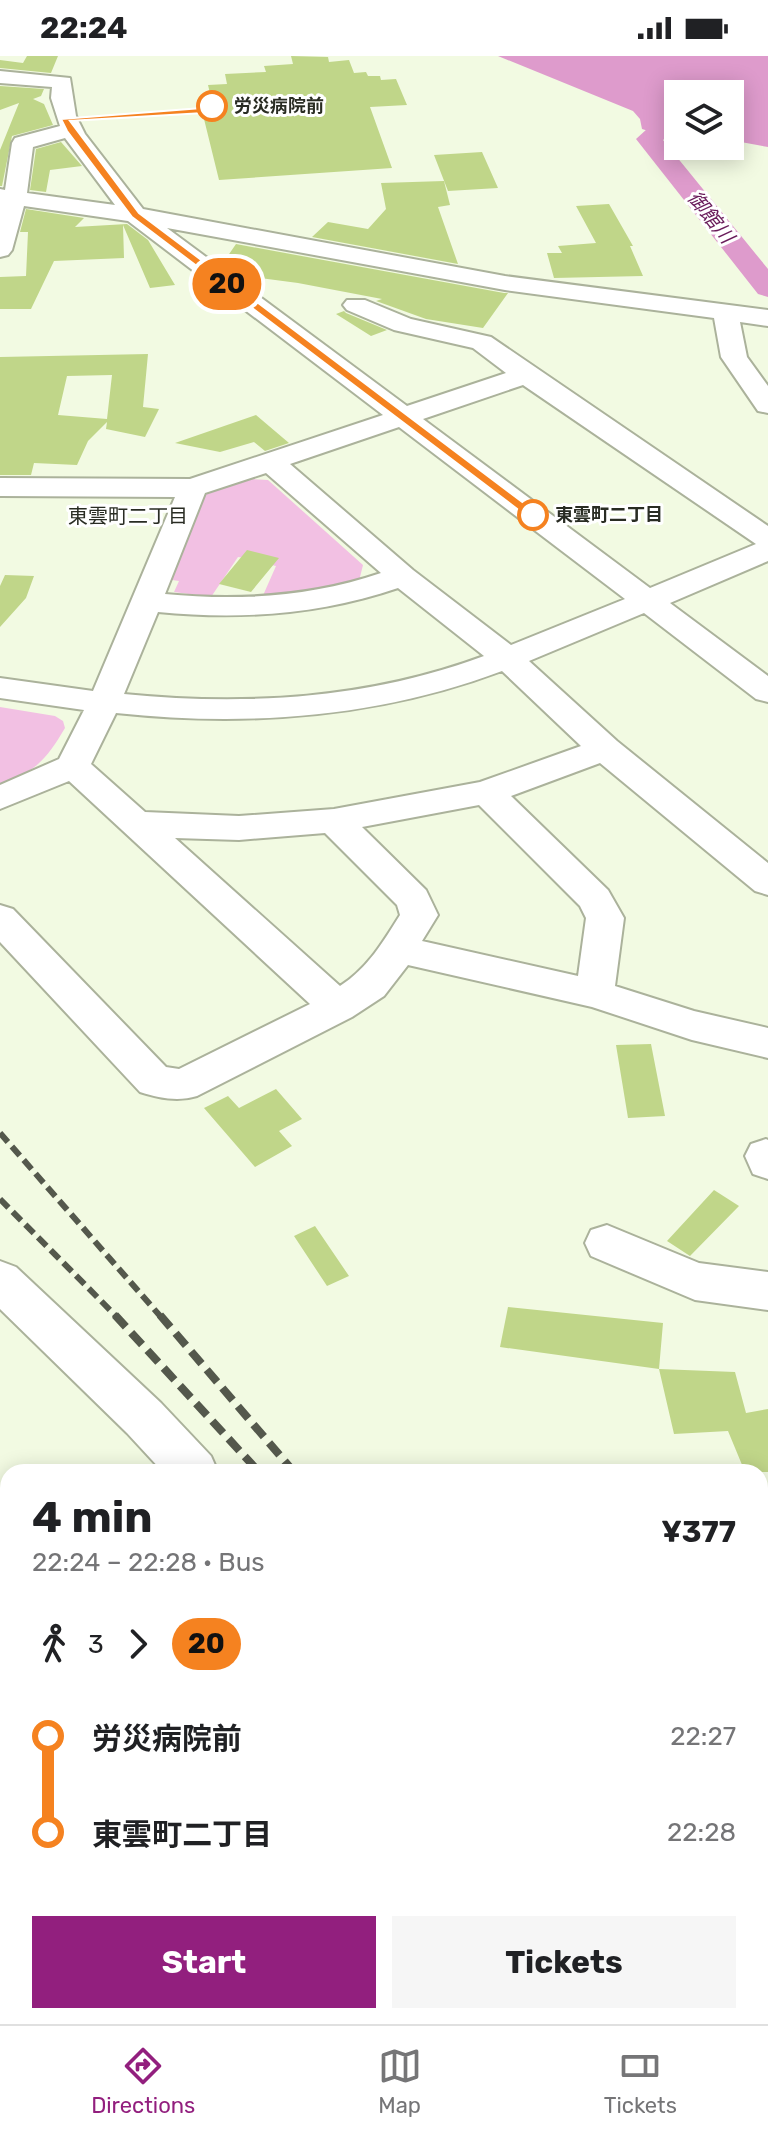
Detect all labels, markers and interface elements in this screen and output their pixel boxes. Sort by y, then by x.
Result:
text: 22:24 [40,10,128,46]
map controls [664,80,744,160]
button: layers [664,80,744,160]
marker: 労災病院前 [197,91,227,121]
place label: 労災病院前 [234,95,324,117]
water label: 御館川 [683,186,740,249]
line badge: 20 [191,258,263,310]
text: 20 [208,267,246,300]
marker: 東雲町二丁目 [518,500,548,530]
district label: 東雲町二丁目 [68,504,188,528]
place label: 東雲町二丁目 [555,504,663,526]
text: 4 min [32,1491,153,1543]
text: ¥377 [661,1514,736,1550]
text: 22:24 – 22:28 · Bus [32,1547,265,1578]
icon: walk [32,1622,76,1666]
icon: forward [116,1622,160,1666]
text: 20 [188,1627,225,1660]
text: 3 [88,1629,104,1660]
text: 労災病院前 [92,1721,242,1757]
text: 22:27 [670,1721,736,1752]
text: 東雲町二丁目 [92,1817,272,1853]
text: 22:28 [667,1817,736,1848]
button: Start [32,1916,376,2008]
button: Tickets [392,1916,736,2008]
tab: Directions [91,2044,195,2119]
tab: Map [378,2044,422,2119]
tab: Tickets [604,2044,677,2119]

